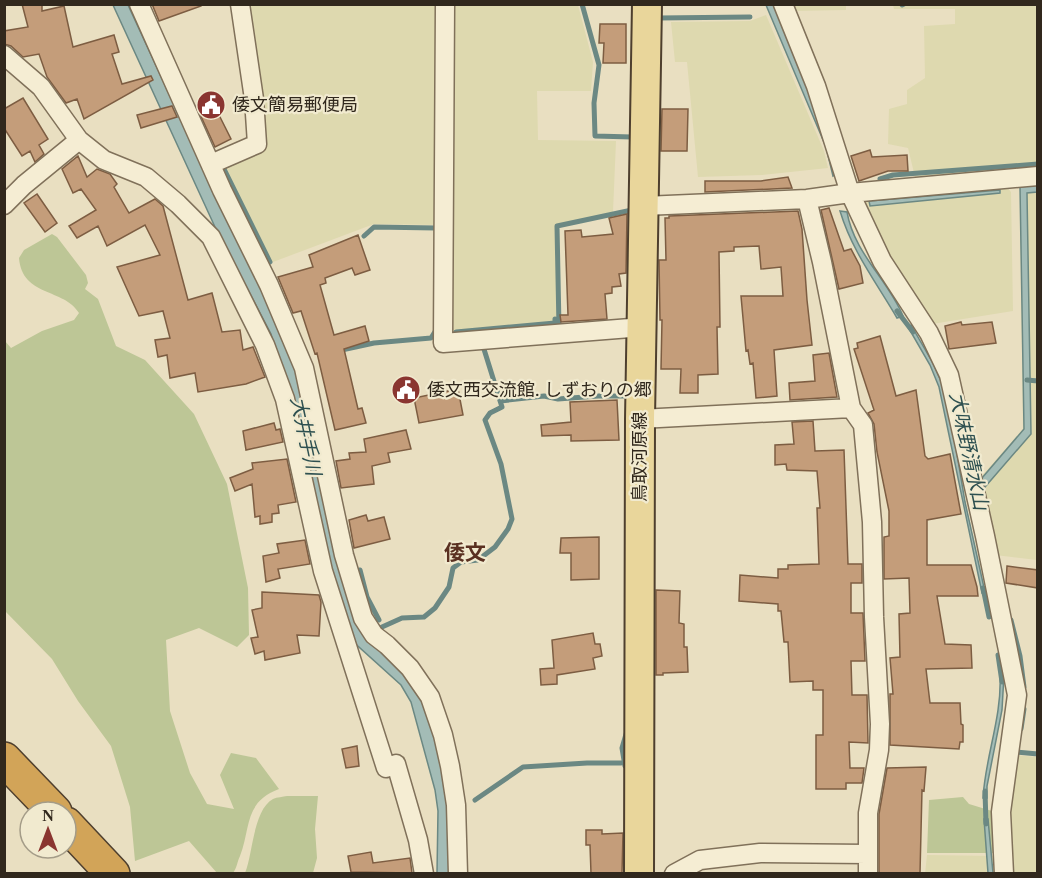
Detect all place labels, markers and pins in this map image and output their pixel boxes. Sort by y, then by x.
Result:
public building icon: 倭文簡易郵便局 [195,89,227,121]
place label: 倭文簡易郵便局 [232,95,358,115]
public building icon: 倭文西交流館. しずおりの郷 [390,374,422,406]
place label: 倭文西交流館. しずおりの郷 [427,380,652,400]

